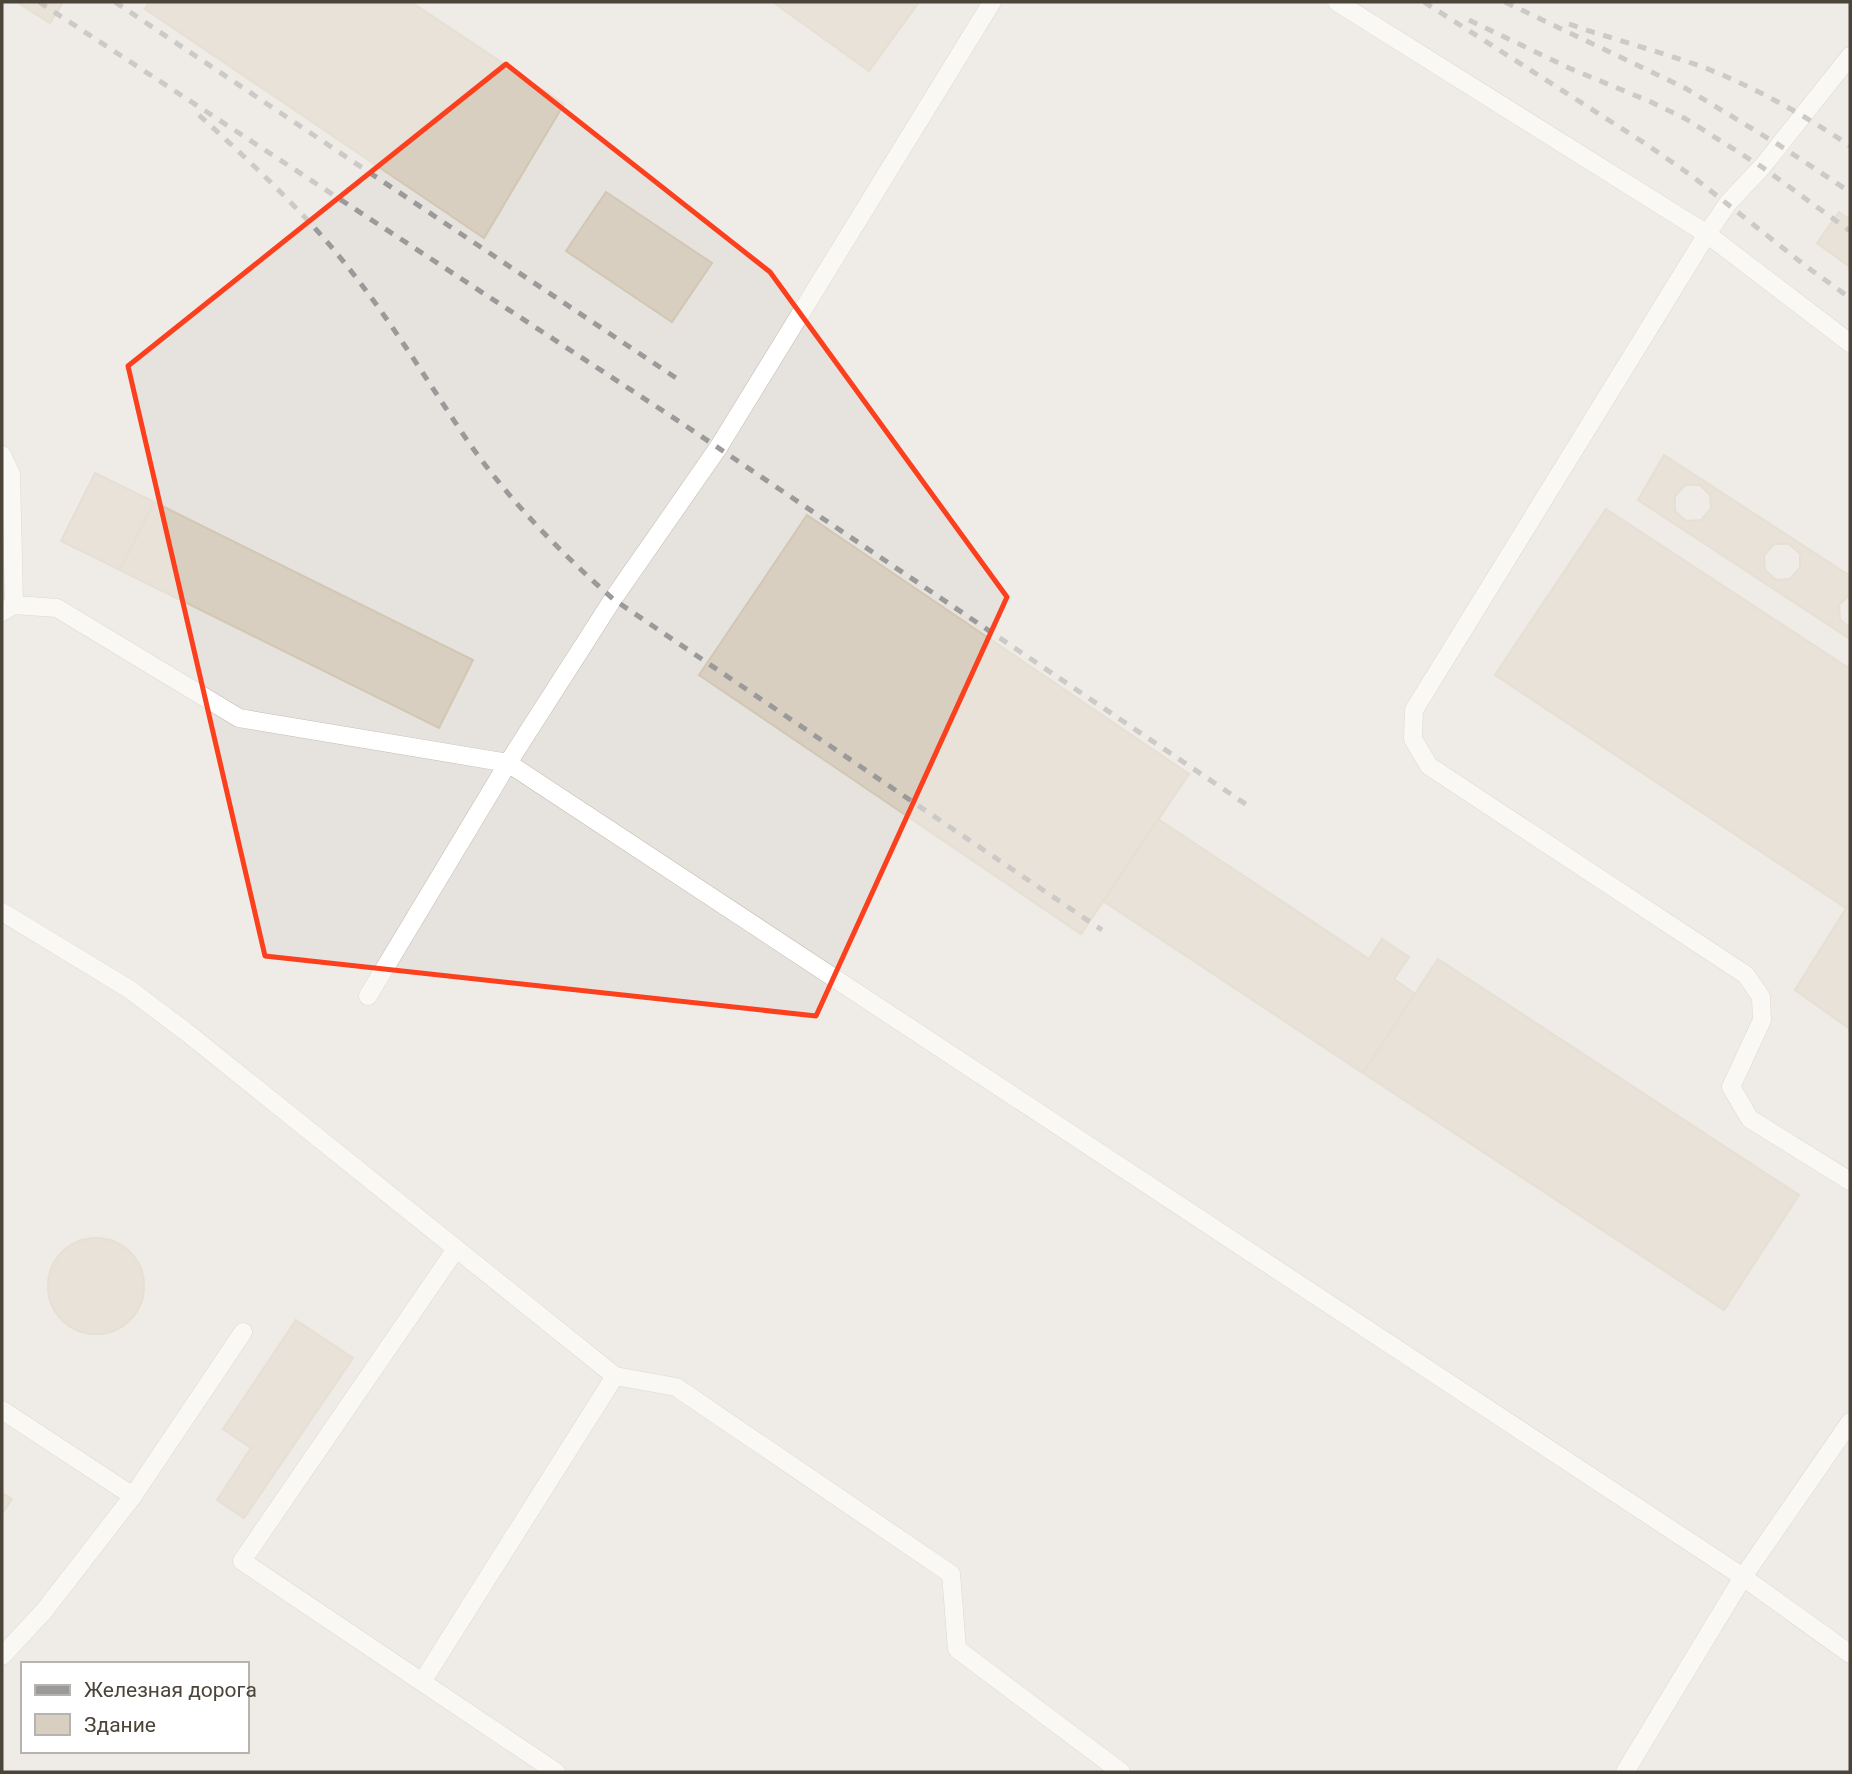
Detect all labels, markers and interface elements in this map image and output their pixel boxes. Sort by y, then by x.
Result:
legend [21,1662,248,1753]
text: Железная дорога [84,1678,257,1702]
text: Здание [84,1713,156,1737]

